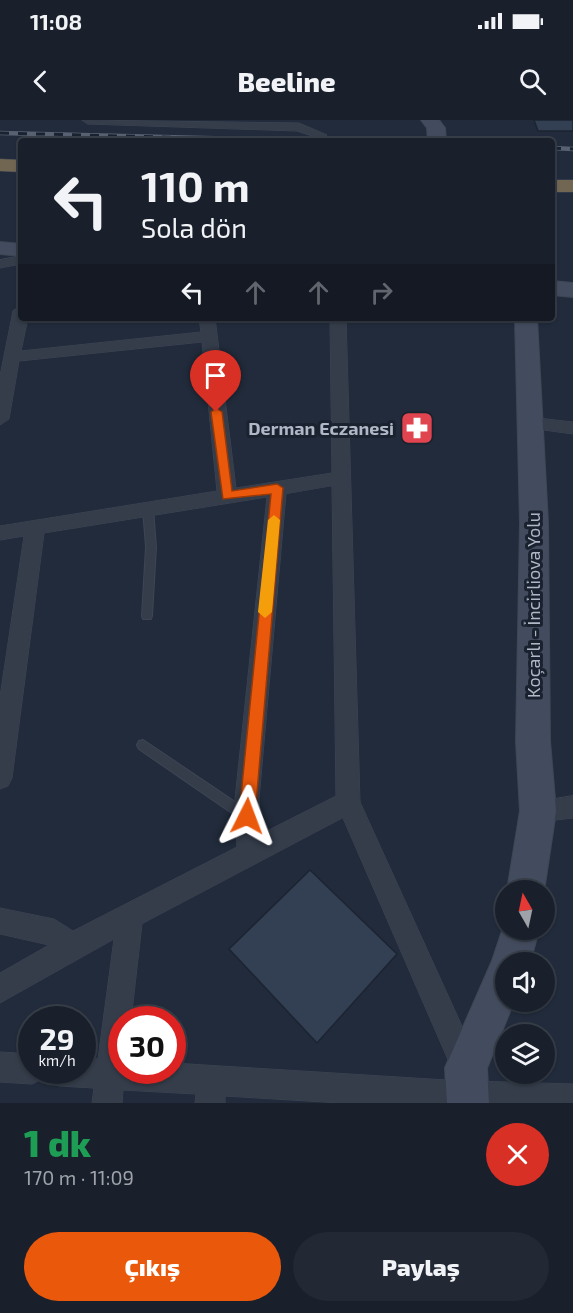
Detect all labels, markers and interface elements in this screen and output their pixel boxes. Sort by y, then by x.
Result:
text: 11:08 [30,8,82,34]
icon: back [24,65,57,98]
text: Beeline [237,65,336,97]
icon: search [516,65,549,98]
text: 110 m [141,160,250,210]
icon: left [42,162,120,240]
text: Sola dön [141,211,247,243]
icon: left [176,276,209,309]
icon: ahead [239,276,272,309]
icon: ahead [302,276,335,309]
icon: right [365,276,398,309]
pin [190,350,241,412]
icon: arrive [199,359,232,392]
pharmacy icon: Derman Eczanesi [399,410,435,446]
place label: Derman Eczanesi [248,417,394,439]
street label: Koçarlı - İncirliova Yolu [522,512,545,698]
position arrow [215,784,279,848]
north arrow [495,880,555,940]
map controls [495,880,555,1084]
button: sound [495,952,555,1012]
speed limit sign: 30 [108,1006,186,1084]
text: 29 [39,1020,75,1056]
button: layers [495,1024,555,1084]
text: km/h [38,1051,76,1069]
text: 1 dk [24,1121,91,1164]
button: close [486,1123,549,1186]
text: 170 m · 11:09 [24,1165,134,1189]
button: Çıkış [24,1232,281,1301]
button: Paylaş [293,1232,549,1301]

